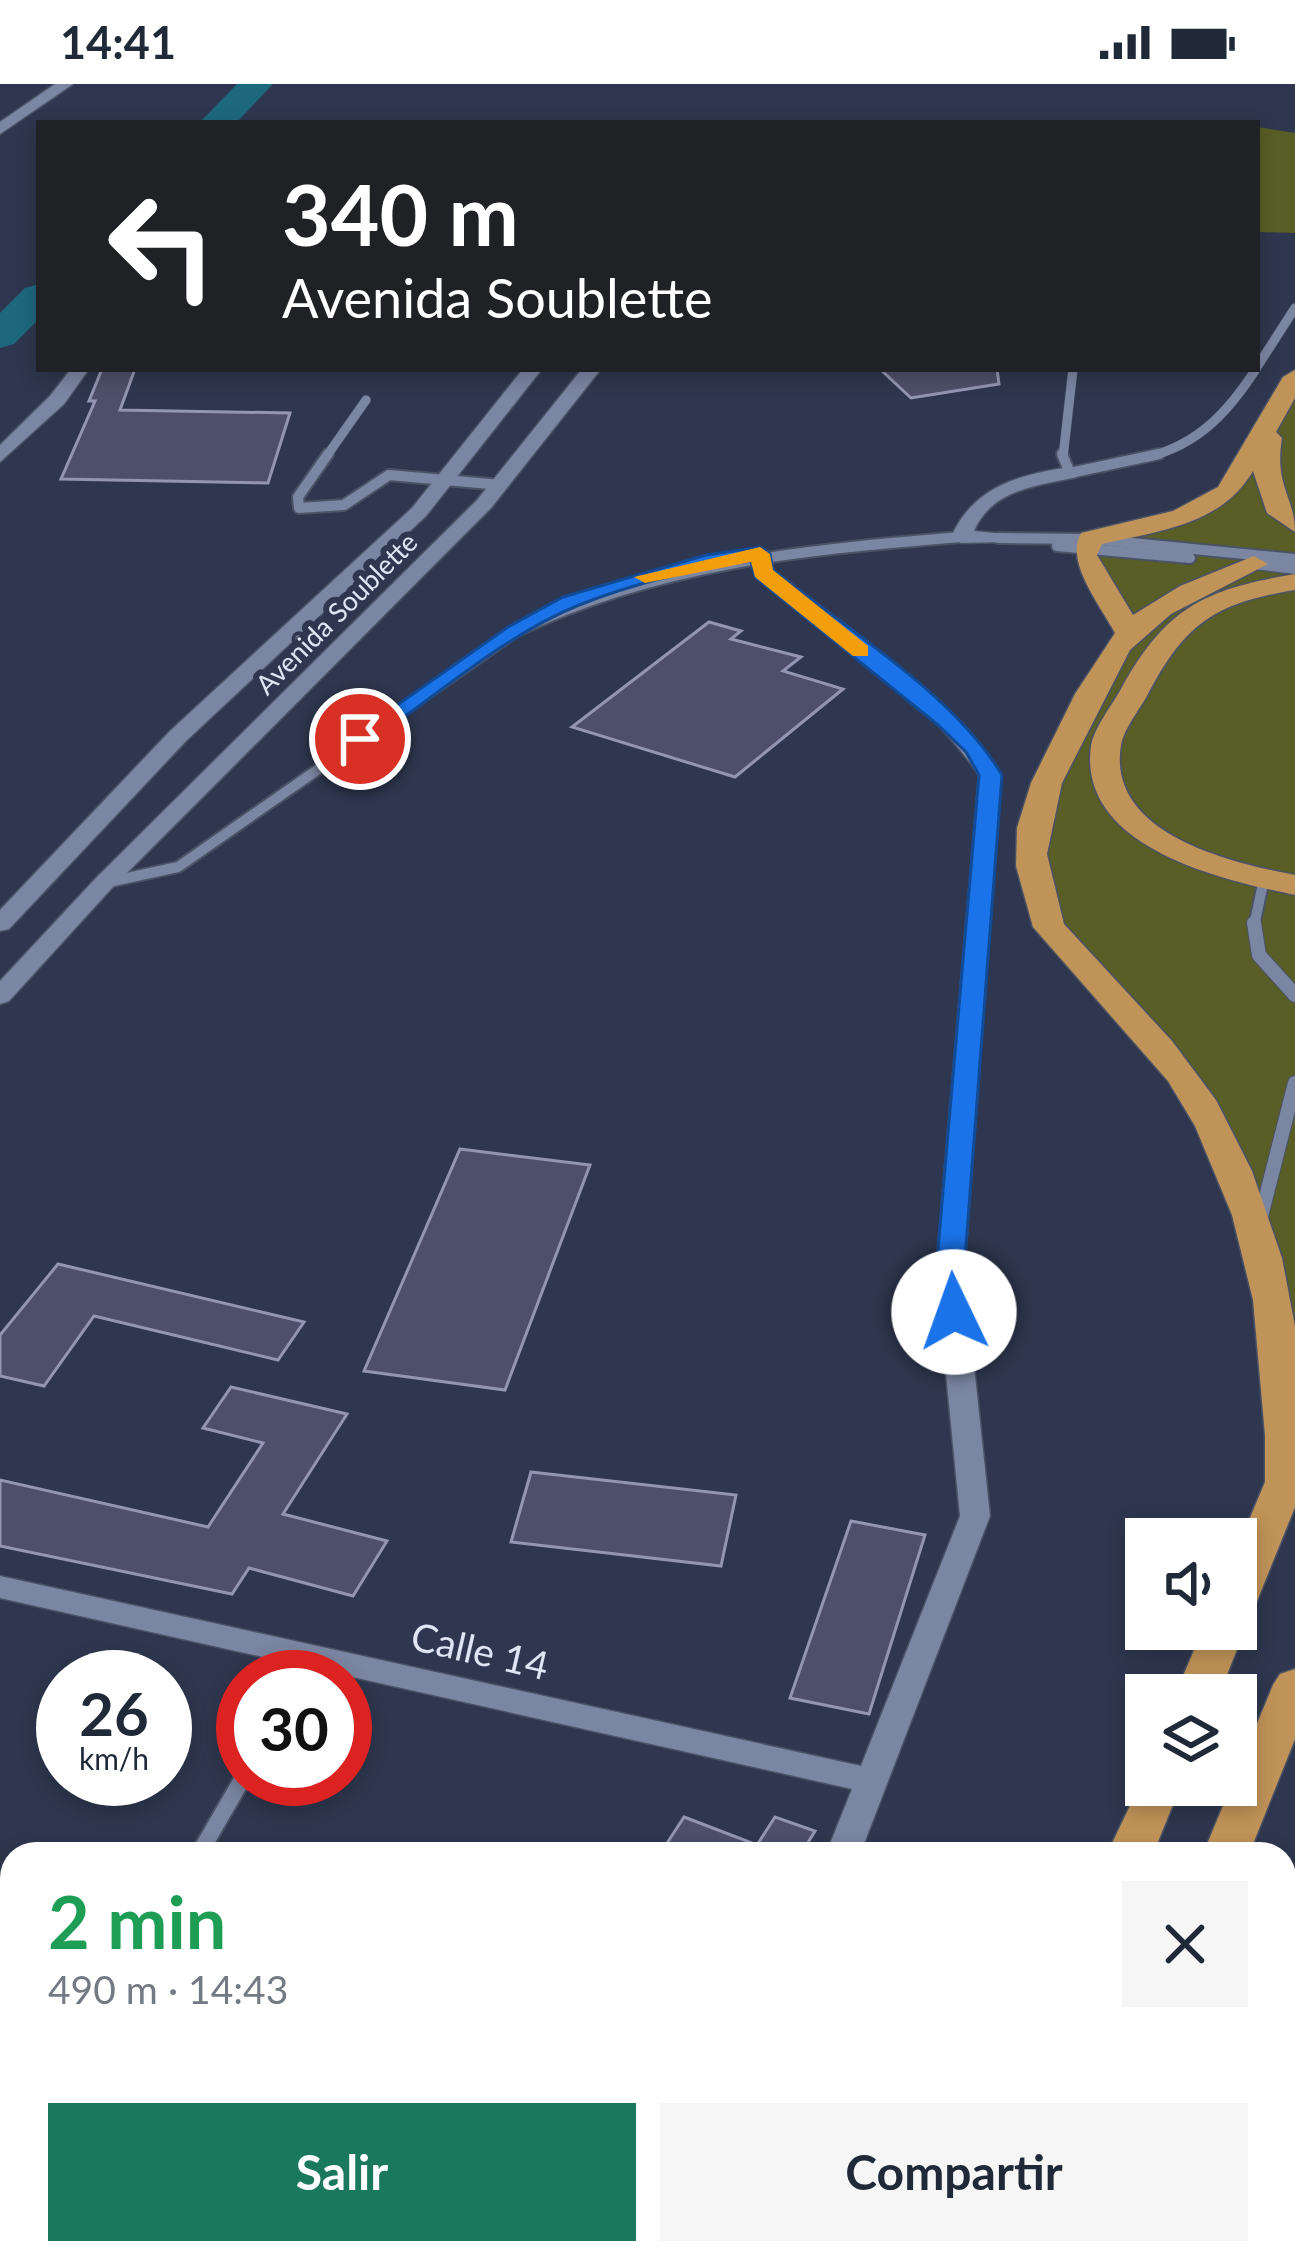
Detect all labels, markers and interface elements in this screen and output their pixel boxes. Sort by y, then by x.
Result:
text: 14:41 [60,15,176,69]
text: 340 m [282,163,519,264]
icon: left [84,168,240,324]
text: Avenida Soublette [282,265,712,330]
street label: Avenida Soublette [248,525,424,701]
pin [309,688,411,790]
icon: arrive [327,706,393,772]
position arrow [891,1249,1017,1375]
map controls [1125,1518,1257,1806]
button: sound [1125,1518,1257,1650]
street label: Calle 14 [407,1612,553,1688]
speed limit sign: 30 [216,1650,372,1806]
button: layers [1125,1674,1257,1806]
text: 26 [79,1677,149,1749]
text: km/h [79,1740,149,1776]
text: 2 min [48,1878,226,1964]
button: close [1122,1881,1248,2007]
text: 490 m · 14:43 [48,1966,288,2012]
button: Salir [48,2103,636,2241]
button: Compartir [660,2103,1248,2241]

